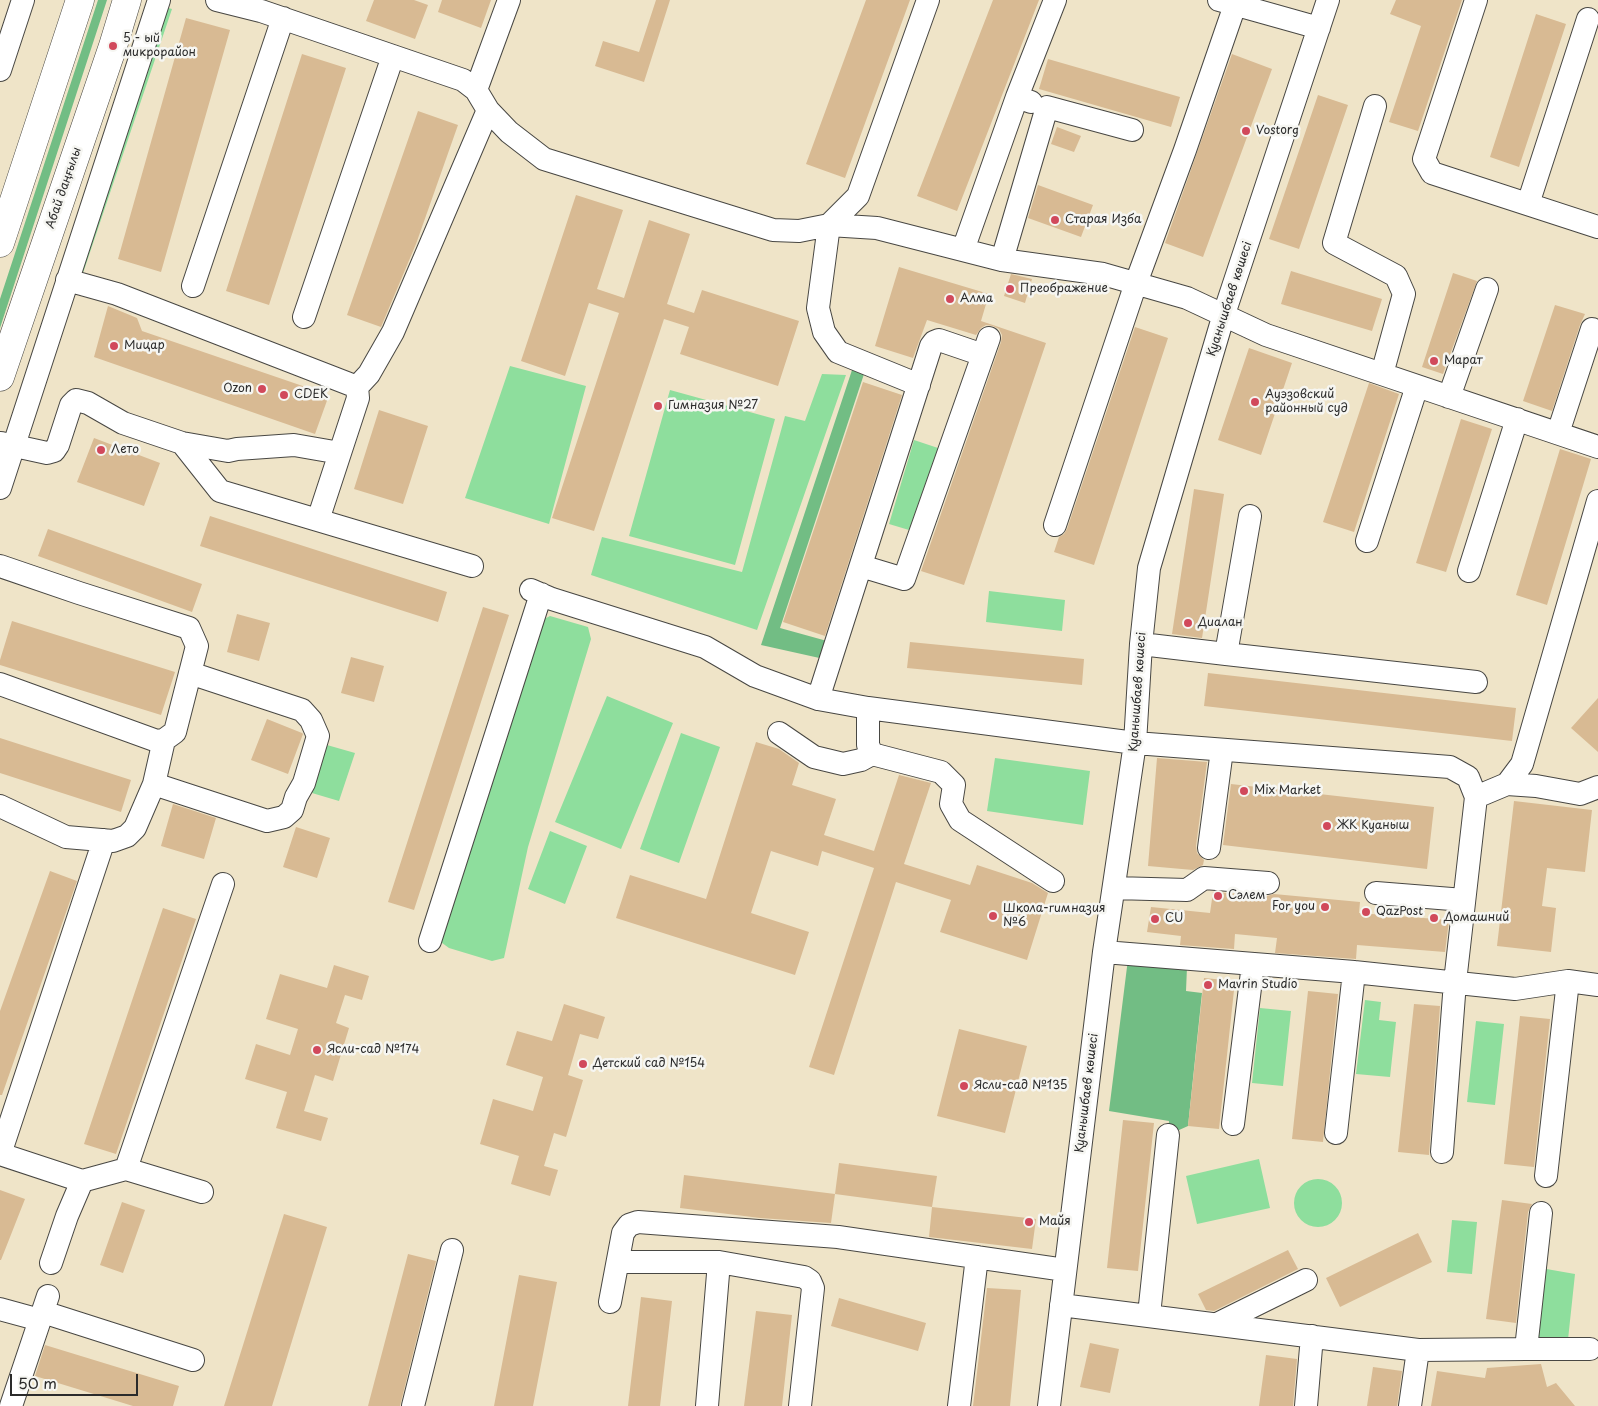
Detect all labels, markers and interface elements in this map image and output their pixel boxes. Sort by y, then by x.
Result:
place label: 5 - ый микрорайон [123,32,196,60]
marker: 5 - ый микрорайон [107,40,119,52]
place label: Vostorg [1256,124,1299,138]
marker: Vostorg [1240,125,1252,137]
street label: Абай даңғылы [43,145,85,231]
place label: Старая Изба [1065,213,1141,227]
marker: Старая Изба [1049,214,1061,226]
street label: Қуанышбаев көшесі [1205,240,1255,358]
place label: Преображение [1020,282,1108,296]
marker: Преображение [1004,283,1016,295]
place label: Алма [960,292,993,306]
marker: Алма [944,293,956,305]
place label: Мицар [124,339,165,353]
marker: Мицар [108,340,120,352]
place label: Марат [1444,354,1483,368]
marker: Марат [1428,355,1440,367]
place label: Ozon [223,382,252,396]
marker: Ozon [256,383,268,395]
place label: CDEK [294,388,328,402]
place label: Ауэзовский районный суд [1265,388,1348,416]
marker: CDEK [278,389,290,401]
marker: Ауэзовский районный суд [1249,396,1261,408]
place label: Гимназия №27 [668,399,758,413]
marker: Гимназия №27 [652,400,664,412]
place label: Лето [111,443,139,457]
marker: Лето [95,444,107,456]
place label: Диалан [1198,616,1243,630]
marker: Диалан [1182,617,1194,629]
street label: Қуанышбаев көшесі [1127,632,1149,752]
place label: Mix Market [1254,784,1321,798]
marker: Mix Market [1238,785,1250,797]
place label: ЖК Куаныш [1337,819,1409,833]
marker: ЖК Куаныш [1321,820,1333,832]
place label: Cәлем [1228,889,1265,903]
marker: Cәлем [1212,890,1224,902]
place label: For you [1272,900,1315,914]
marker: For you [1319,901,1331,913]
place label: Школа-гимназия №6 [1003,902,1106,930]
place label: QazPost [1376,905,1423,919]
marker: QazPost [1360,906,1372,918]
marker: Школа-гимназия №6 [987,910,999,922]
place label: Домашний [1444,911,1509,925]
place label: CU [1165,912,1183,926]
marker: Домашний [1428,912,1440,924]
marker: CU [1149,913,1161,925]
place label: Mavrin Studio [1218,978,1297,992]
marker: Mavrin Studio [1202,979,1214,991]
street label: Қуанышбаев көшесі [1073,1033,1101,1153]
place label: Ясли-сад №174 [327,1043,419,1057]
marker: Ясли-сад №174 [311,1044,323,1056]
place label: Детский сад №154 [593,1057,705,1071]
marker: Детский сад №154 [577,1058,589,1070]
place label: Ясли-сад №135 [974,1079,1068,1093]
marker: Ясли-сад №135 [958,1080,970,1092]
place label: Майя [1039,1215,1071,1229]
marker: Майя [1023,1216,1035,1228]
scale bar [12,1364,140,1396]
text: 50 m [18,1371,57,1394]

